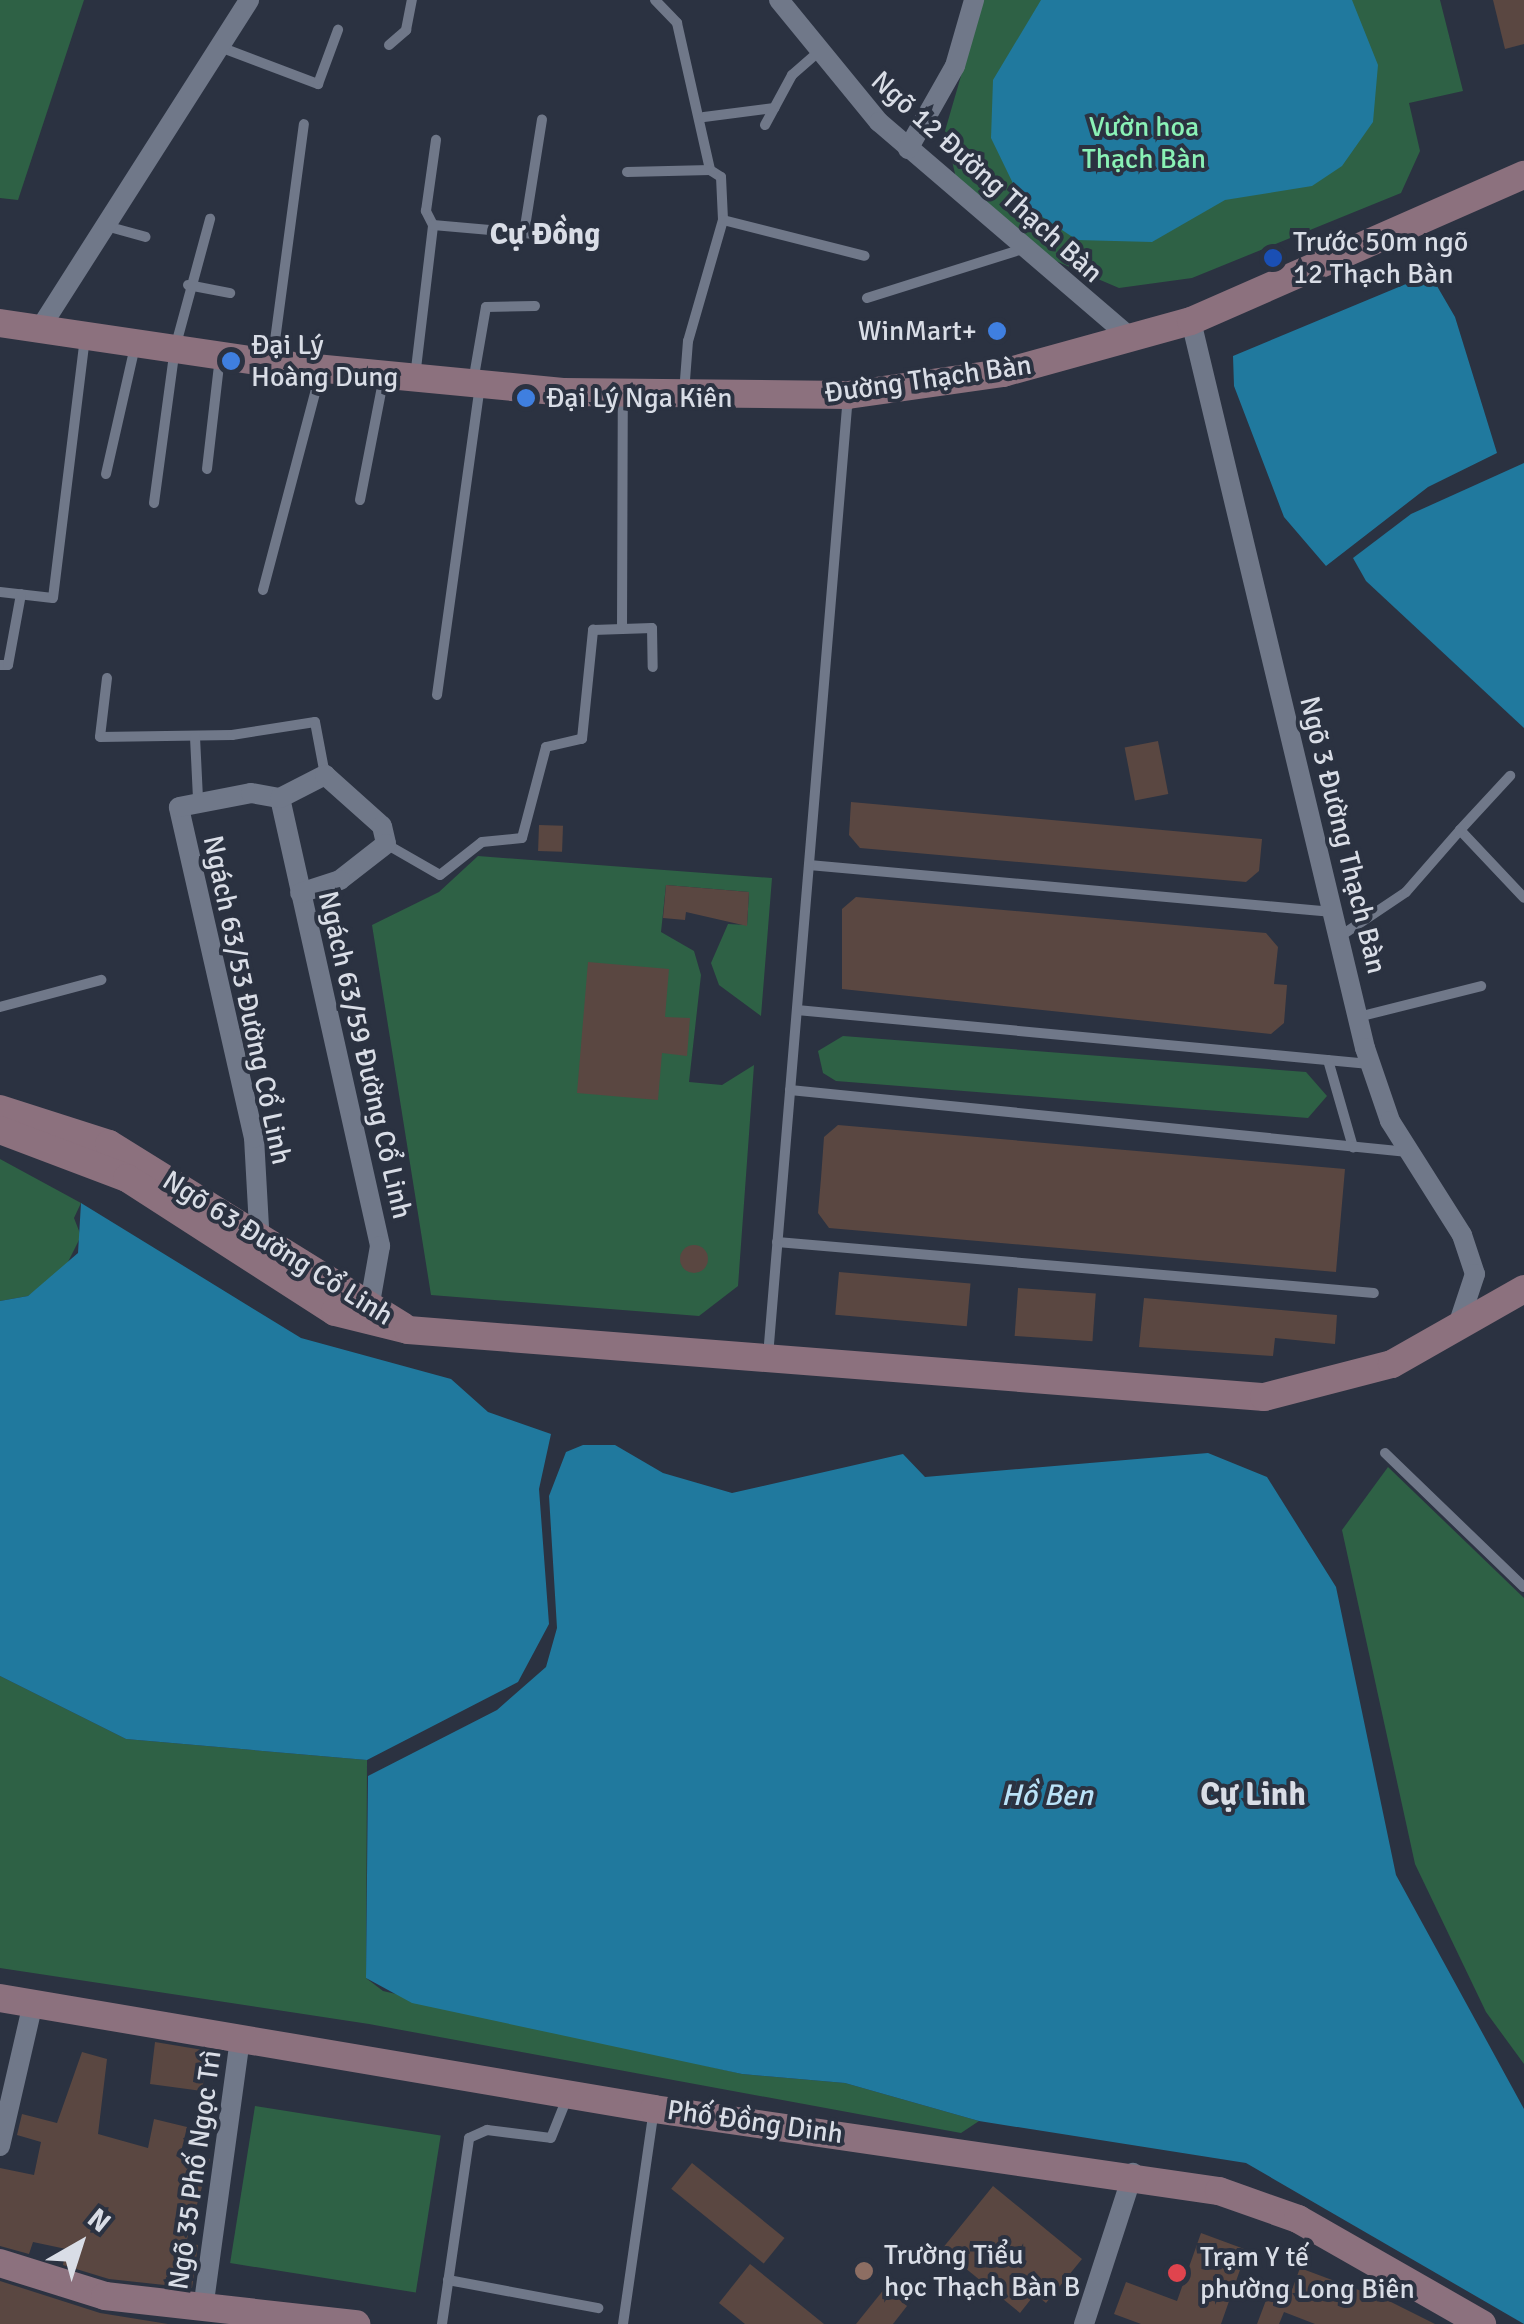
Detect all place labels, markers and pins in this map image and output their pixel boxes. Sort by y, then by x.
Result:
place label: Trước 50m ngõ 12 Thạch Bàn [1293,225,1468,291]
marker: Trước 50m ngõ 12 Thạch Bàn [1262,247,1284,269]
place label: WinMart+ [858,314,977,348]
marker: WinMart+ [986,320,1008,342]
place label: Đại Lý Hoàng Dung [251,328,398,394]
marker: Đại Lý Hoàng Dung [220,350,242,372]
place label: Đại Lý Nga Kiên [546,381,733,415]
marker: Đại Lý Nga Kiên [515,387,537,409]
place label: Trường Tiểu học Thạch Bàn B [884,2238,1080,2304]
place label: Trạm Y tế phường Long Biên [1200,2240,1415,2306]
marker: Trường Tiểu học Thạch Bàn B [853,2260,875,2282]
marker: Trạm Y tế phường Long Biên [1164,2260,1190,2286]

